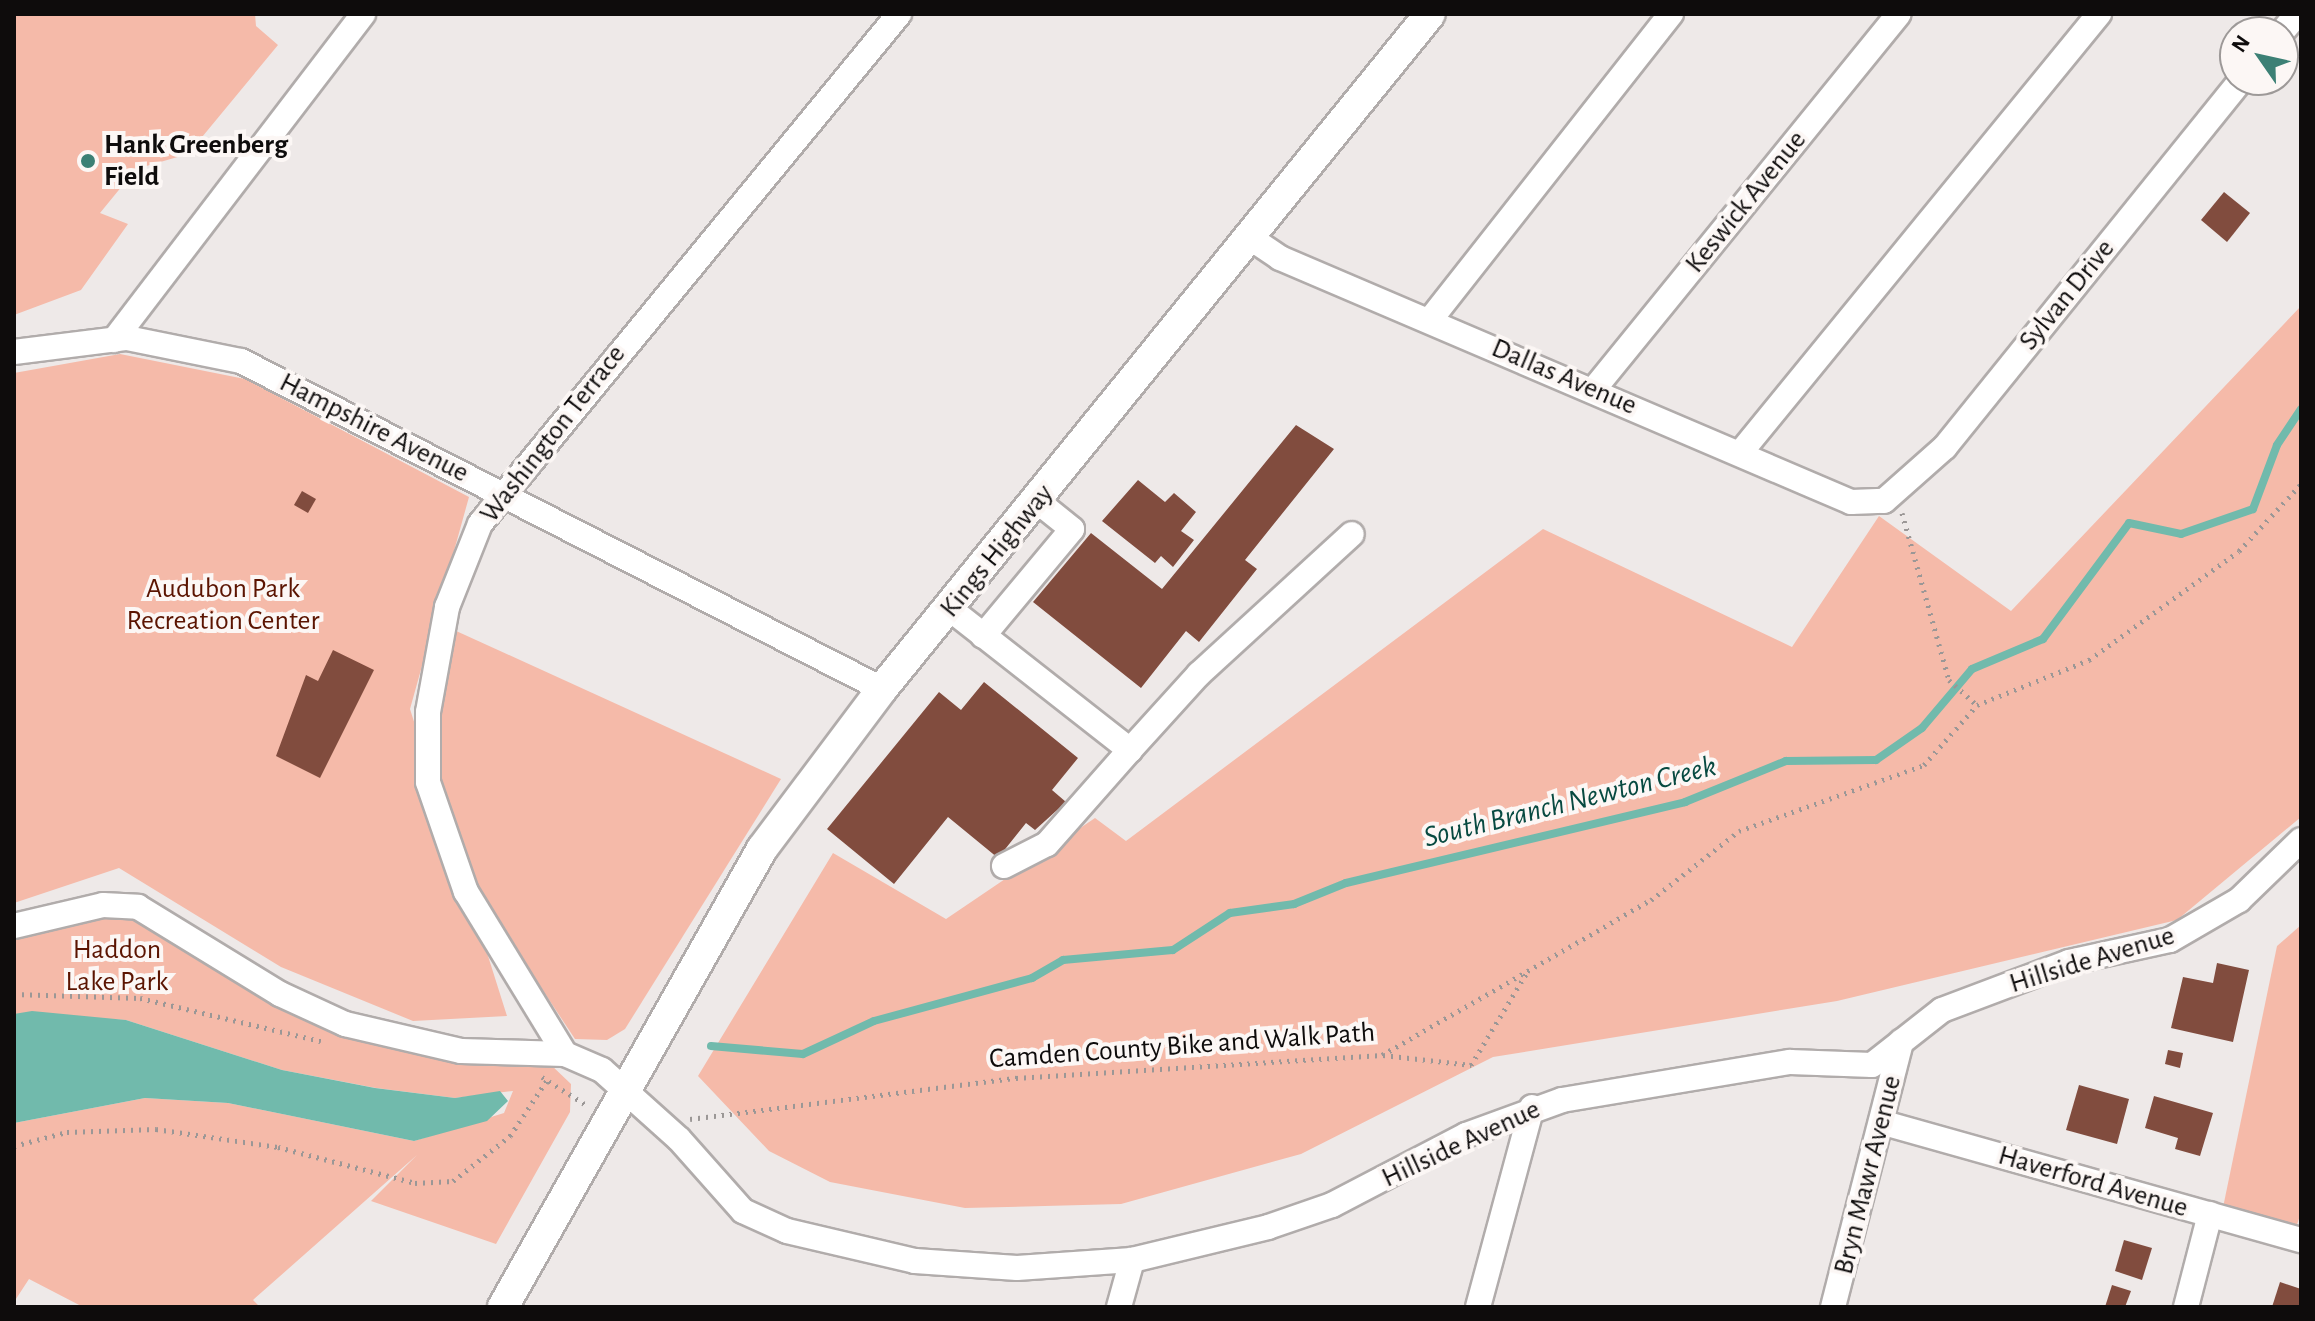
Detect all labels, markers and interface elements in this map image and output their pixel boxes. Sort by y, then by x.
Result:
north arrow [2219,16,2299,96]
text: N [2227,31,2254,56]
street label: Keswick Avenue [1678,124,1814,280]
place label: Hank Greenberg Field [104,128,288,194]
marker: Hank Greenberg Field [79,152,97,170]
street label: Sylvan Drive [2012,233,2122,357]
street label: Dallas Avenue [1486,331,1642,423]
street label: Washington Terrace [473,338,633,530]
street label: Hampshire Avenue [274,366,474,490]
street label: Kings Highway [933,478,1061,624]
park label: Audubon Park Recreation Center [127,572,319,638]
water label: South Branch Newton Creek [1420,748,1720,856]
street label: Hillside Avenue [2006,919,2178,1001]
park label: Haddon Lake Park [66,933,168,999]
street label: Camden County Bike and Walk Path [988,1016,1376,1076]
street label: Bryn Mawr Avenue [1827,1072,1909,1278]
street label: Hillside Avenue [1377,1093,1545,1195]
street label: Haverford Avenue [1994,1139,2192,1225]

